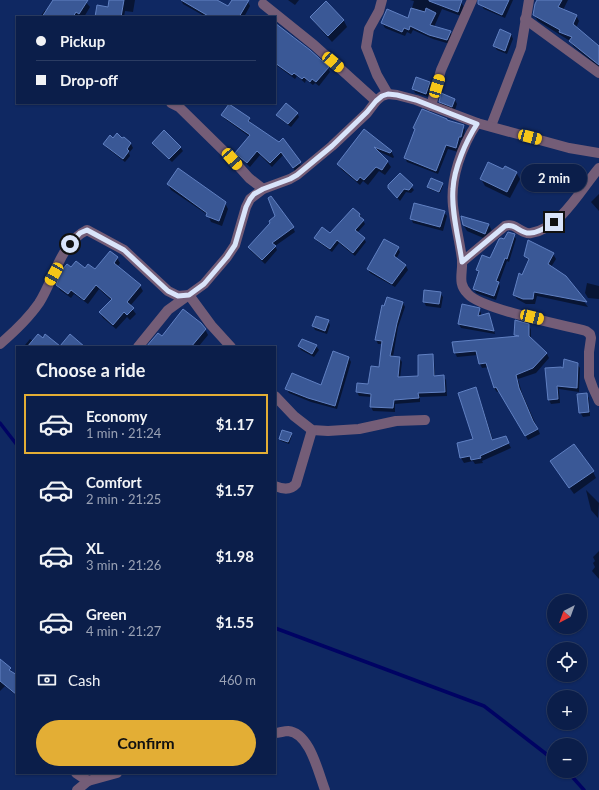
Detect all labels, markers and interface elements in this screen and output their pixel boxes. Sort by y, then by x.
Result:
text: Pickup [60,32,105,50]
car [320,50,346,74]
text: Drop-off [60,71,118,89]
car [428,73,446,99]
car [517,128,543,146]
car [220,146,244,172]
callout: 2 min [521,164,587,192]
text: 2 min [538,170,570,186]
route end [545,213,563,231]
route start [61,235,79,253]
car [43,261,65,287]
car [519,308,545,326]
text: Choose a ride [36,359,145,381]
icon: car [38,406,74,442]
text: Economy [86,407,147,425]
text: $1.17 [216,415,254,433]
text: 1 min · 21:24 [86,425,161,441]
icon: car [38,472,74,508]
text: Comfort [86,473,142,491]
text: $1.57 [216,481,254,499]
text: 2 min · 21:25 [86,491,161,507]
icon: car [38,538,74,574]
text: XL [86,539,104,557]
text: $1.98 [216,547,254,565]
text: 3 min · 21:26 [86,557,161,573]
north arrow [547,594,587,634]
map controls [547,594,587,778]
icon: car [38,604,74,640]
text: Green [86,605,127,623]
text: $1.55 [216,613,254,631]
text: 4 min · 21:27 [86,623,161,639]
button: locate [547,642,587,682]
icon: cash [36,669,58,691]
text: Cash [68,671,100,689]
text: 460 m [219,672,256,688]
button: + [547,690,587,730]
button: Confirm [36,720,256,766]
button: − [547,738,587,778]

